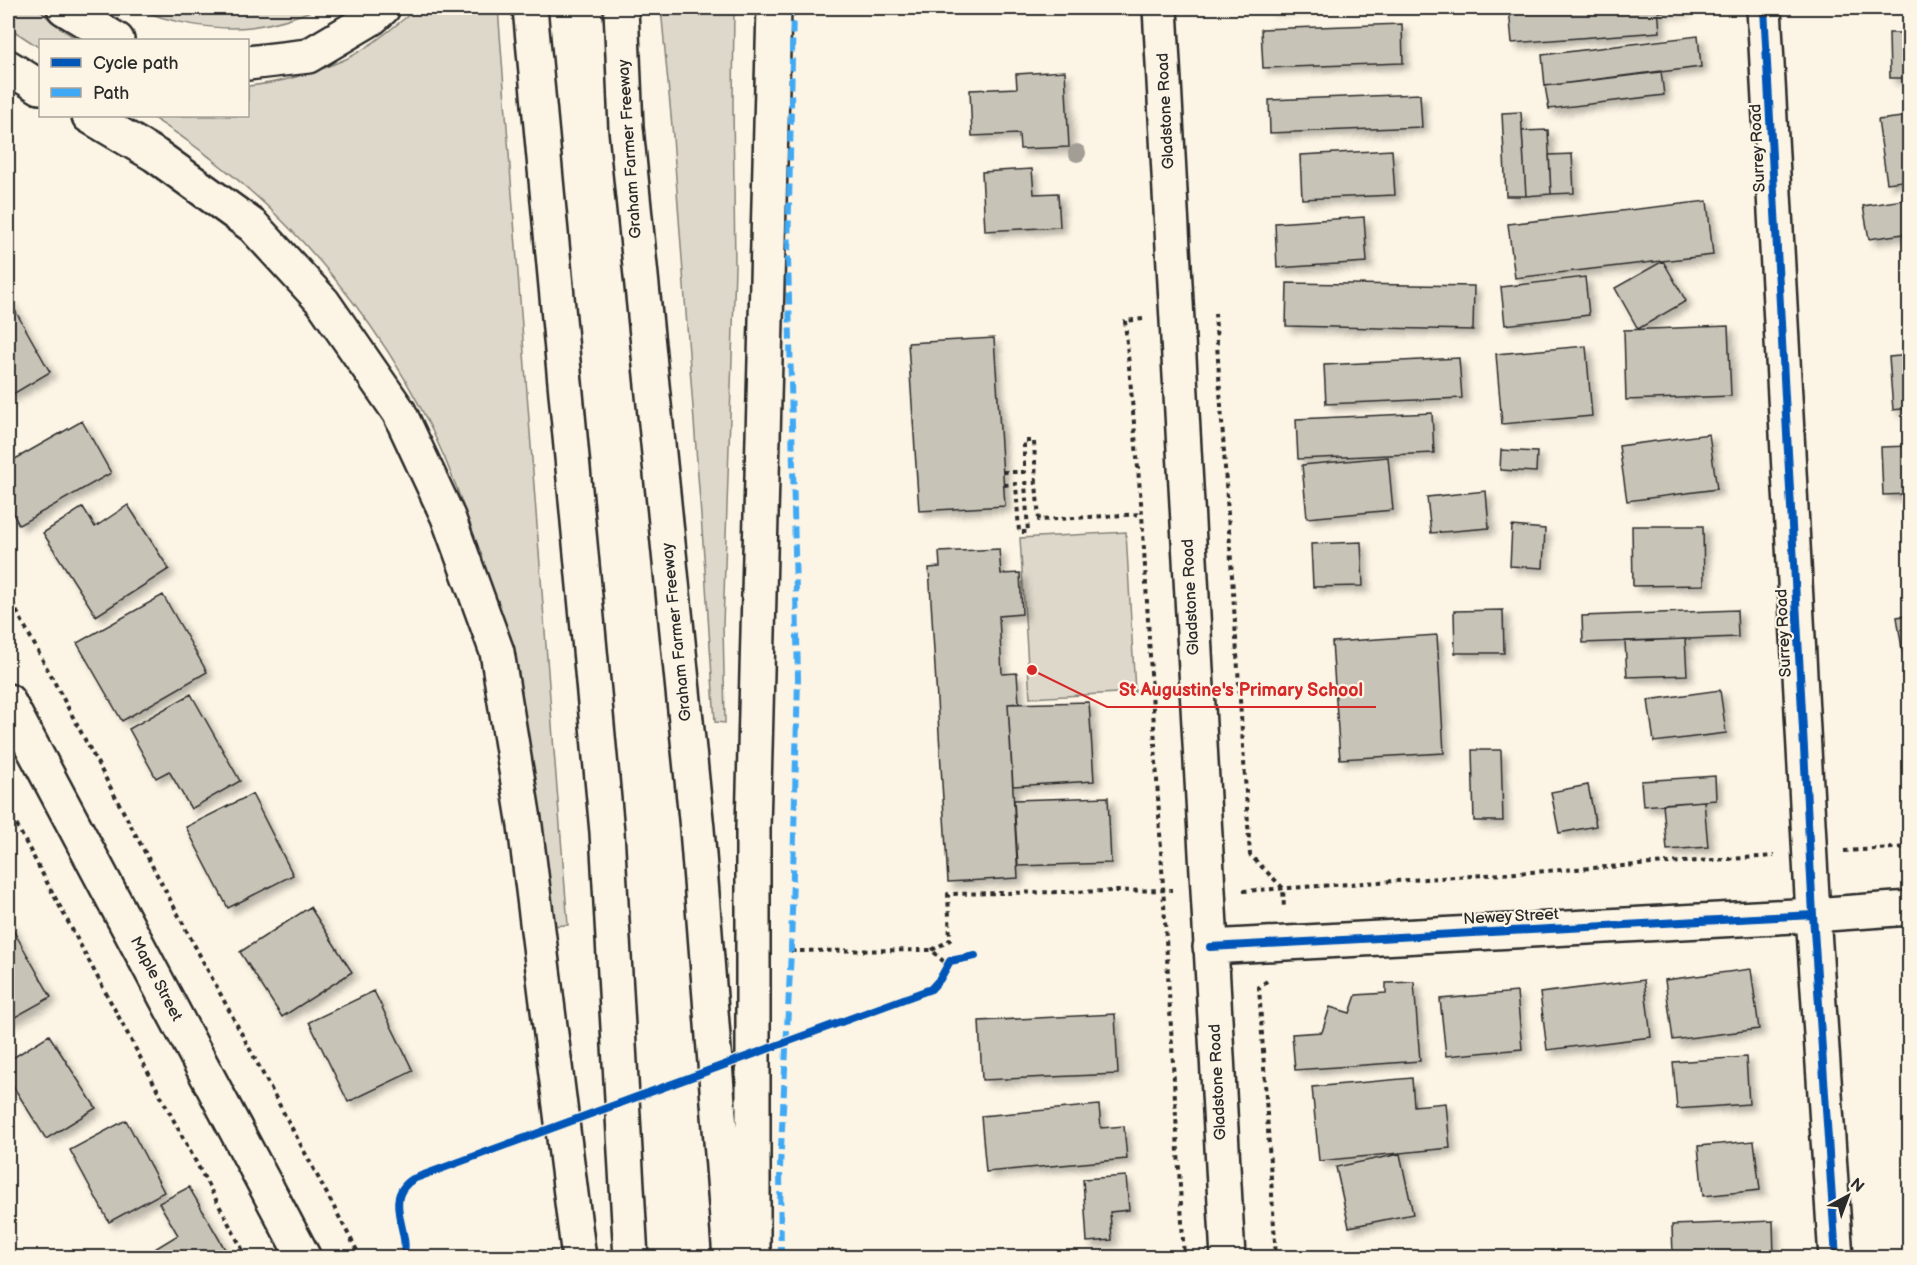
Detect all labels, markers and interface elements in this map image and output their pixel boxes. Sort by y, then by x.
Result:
legend [39,39,249,117]
street label: Gladstone Road [1153,52,1179,170]
text: Cycle path [93,53,179,74]
street label: Graham Farmer Freeway [614,58,646,239]
text: Path [93,83,129,104]
street label: Surrey Road [1746,103,1770,193]
street label: Gladstone Road [1178,538,1204,656]
street label: Graham Farmer Freeway [658,541,696,722]
street label: Surrey Road [1772,588,1796,678]
callout: St Augustine's Primary School [1107,671,1376,707]
text: St Augustine's Primary School [1119,680,1363,701]
street label: Newey Street [1463,905,1559,929]
street label: Maple Street [126,933,186,1025]
street label: Gladstone Road [1205,1023,1231,1141]
north arrow [1818,1166,1878,1226]
text: N [1846,1175,1868,1197]

